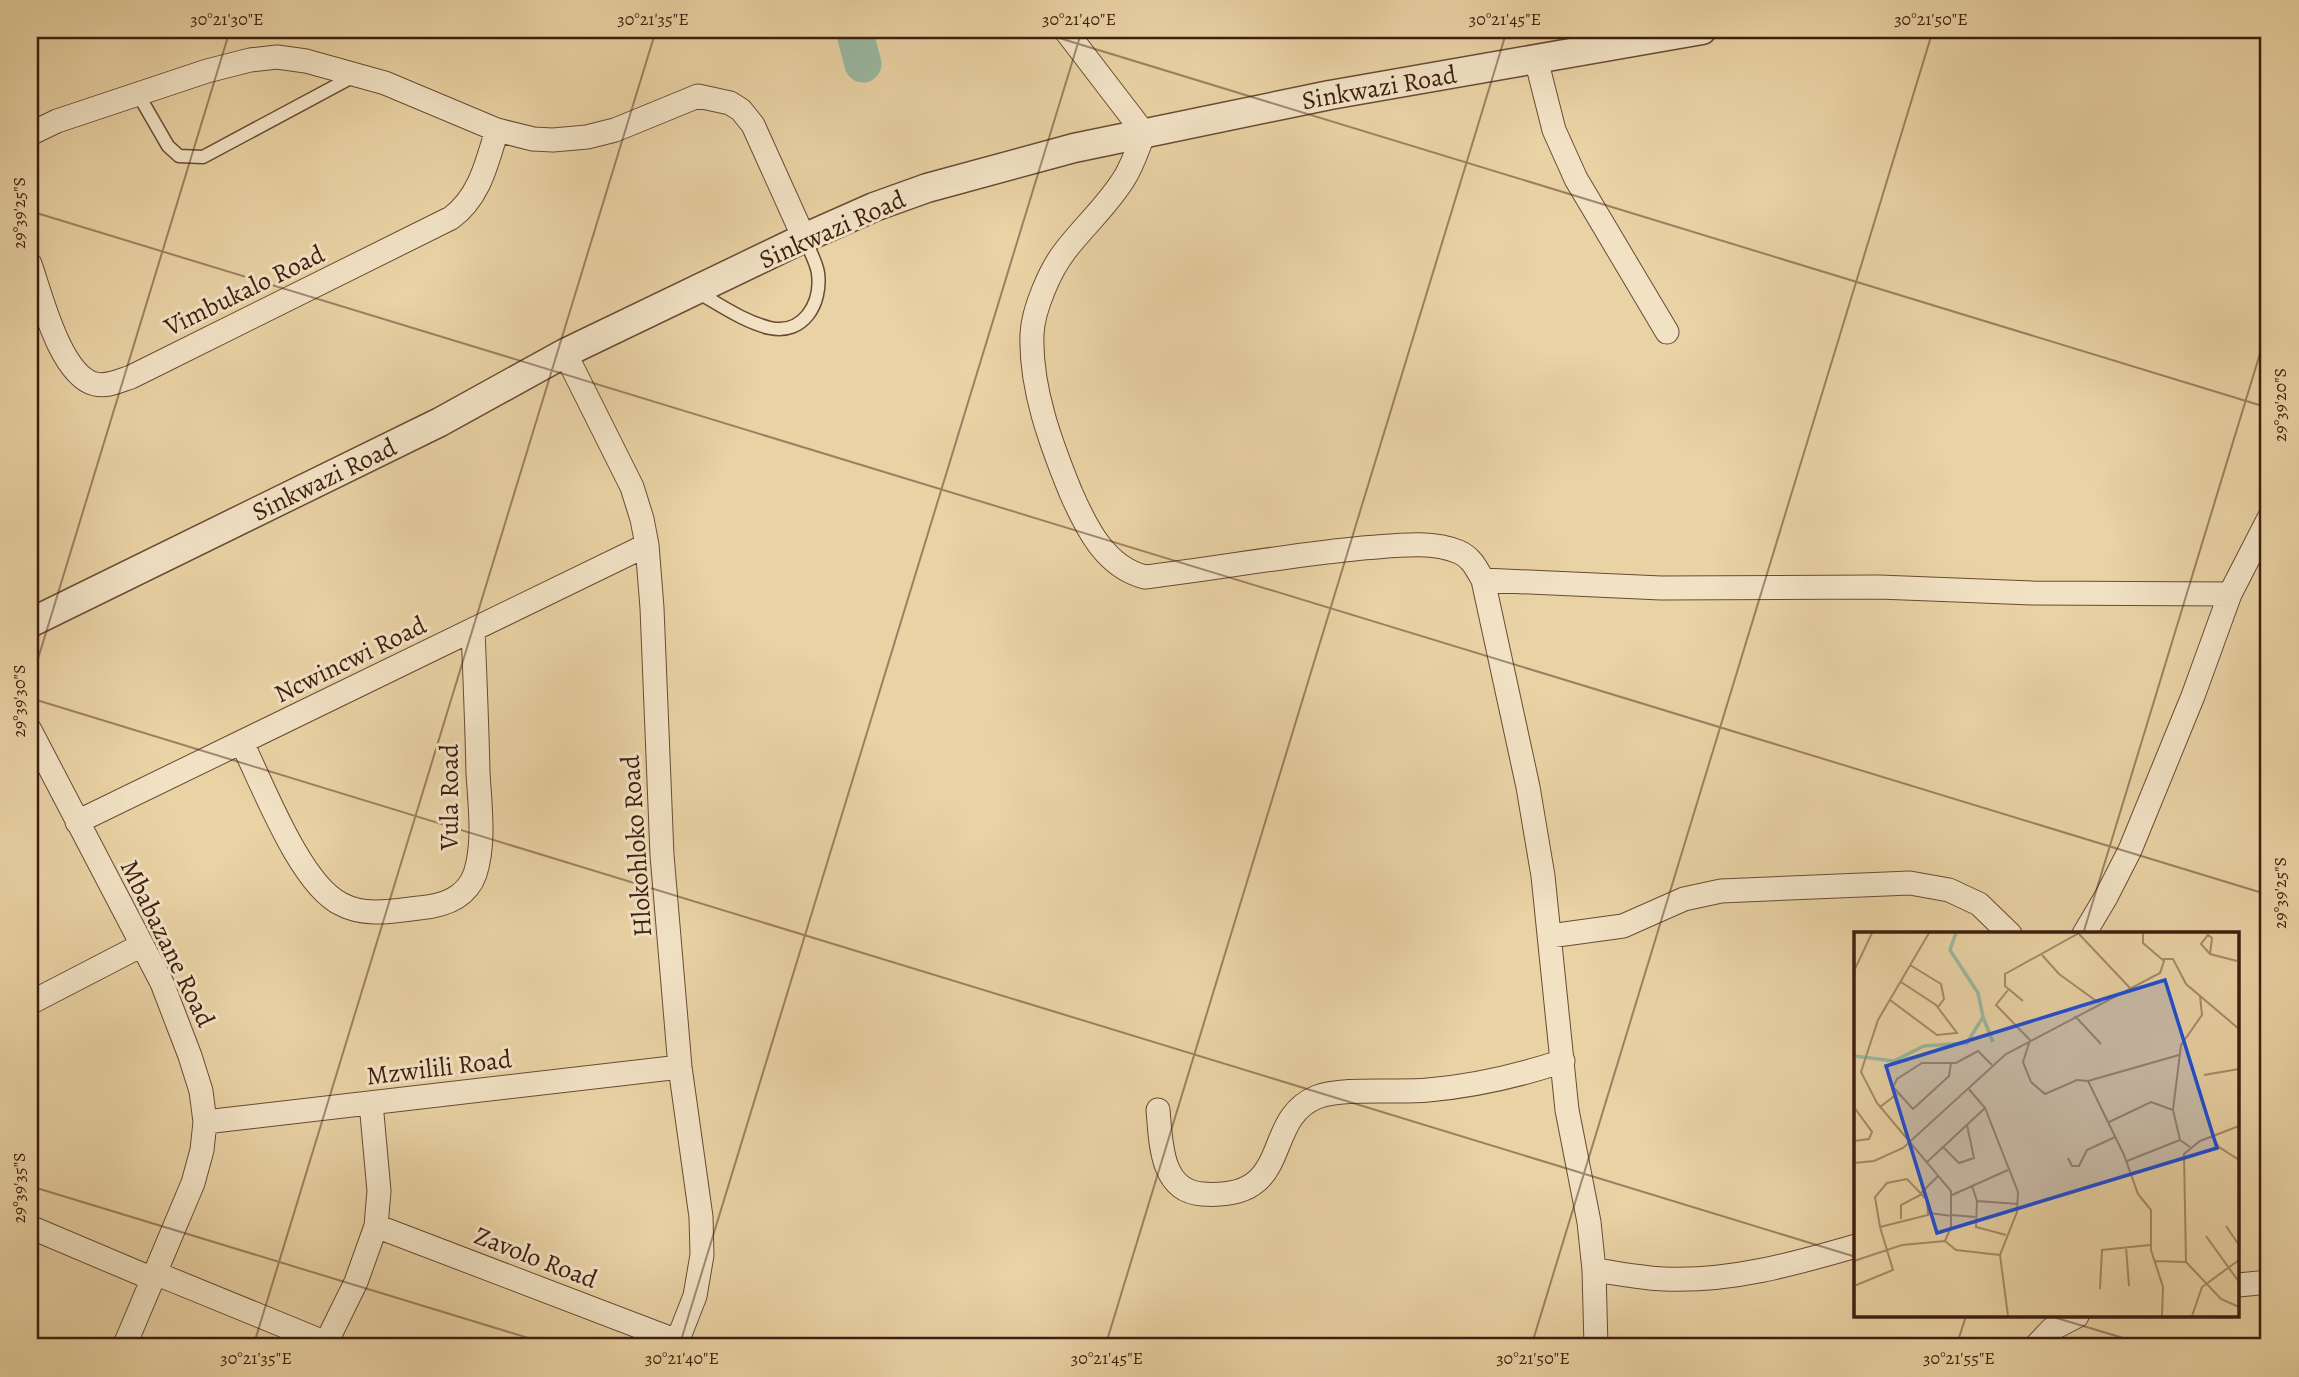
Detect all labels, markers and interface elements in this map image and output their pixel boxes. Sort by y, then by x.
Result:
text: 30°21'30"E [190,7,264,31]
text: 30°21'35"E [617,7,689,31]
text: 30°21'40"E [1042,7,1116,31]
text: 30°21'45"E [1469,7,1541,31]
text: 30°21'50"E [1894,7,1968,31]
street label: Sinkwazi Road [1299,57,1459,118]
text: 29°39'25"S [7,177,31,249]
street label: Sinkwazi Road [754,182,911,277]
street label: Vimbukalo Road [157,237,330,345]
text: 29°39'20"S [2268,368,2292,442]
street label: Sinkwazi Road [246,429,402,530]
street label: Ncwincwi Road [268,608,432,711]
text: 29°39'30"S [7,664,31,738]
street label: Vula Road [432,744,467,851]
street label: Hlokohloko Road [613,754,660,938]
street label: Mbabazane Road [112,854,223,1033]
text: 29°39'25"S [2268,857,2292,929]
inset map [1854,932,2240,1318]
street label: Mzwilili Road [364,1041,514,1094]
text: 29°39'35"S [7,1152,31,1224]
street label: Zavolo Road [469,1218,602,1297]
text: 30°21'35"E [220,1346,292,1370]
text: 30°21'40"E [645,1346,719,1370]
text: 30°21'45"E [1071,1346,1143,1370]
text: 30°21'50"E [1496,1346,1570,1370]
text: 30°21'55"E [1923,1346,1995,1370]

